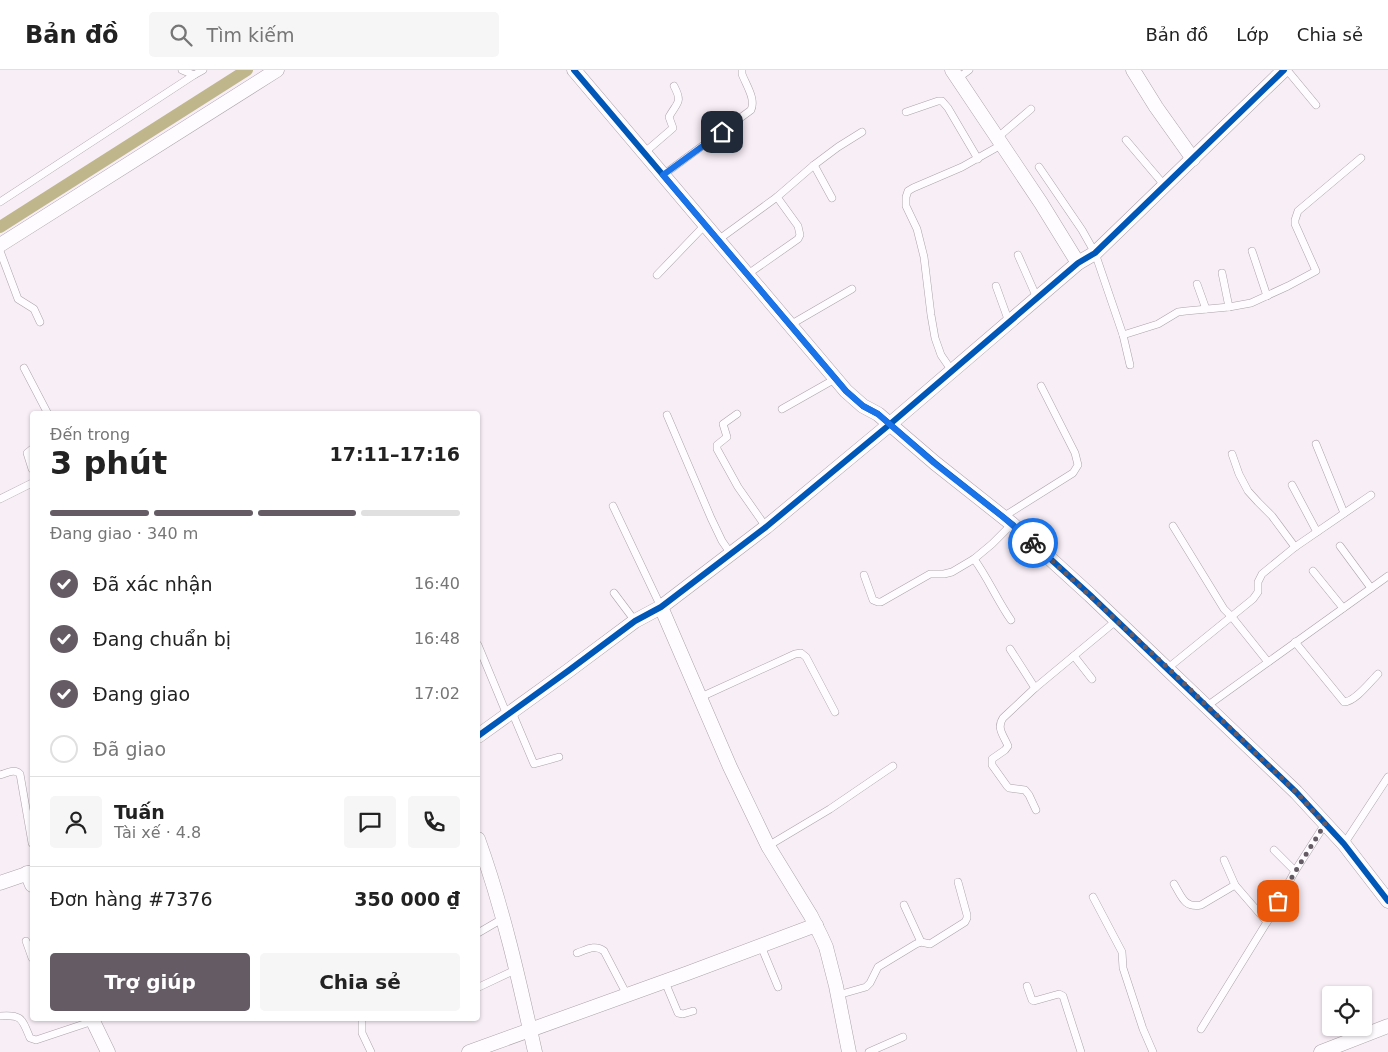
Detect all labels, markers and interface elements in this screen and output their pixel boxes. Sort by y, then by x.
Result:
search box [149,12,499,57]
text: Bản đồ [25,21,119,49]
icon: search [167,21,195,49]
text: Tìm kiếm [207,24,295,46]
text: Bản đồ [1145,24,1208,45]
text: Lớp [1236,24,1269,45]
text: Chia sẻ [1297,24,1363,45]
pin [701,111,743,153]
icon: home [708,118,736,146]
text: Đến trong [50,425,130,444]
text: 17:11–17:16 [330,443,460,465]
text: 3 phút [50,444,167,482]
courier [1008,518,1058,568]
text: Đang giao · 340 m [50,524,198,543]
icon: bike [1019,529,1047,557]
icon: check [50,570,78,598]
text: Đã xác nhận [93,573,213,595]
text: 16:40 [414,574,460,593]
icon: check [50,625,78,653]
text: Đang chuẩn bị [93,628,231,650]
text: 16:48 [414,629,460,648]
icon: check [50,680,78,708]
text: Đang giao [93,683,190,705]
text: 17:02 [414,684,460,703]
text: Đã giao [93,738,166,760]
button: person [50,796,102,848]
button: chat [344,796,396,848]
button: phone [408,796,460,848]
text: Tuấn [114,801,165,823]
text: Tài xế · 4.8 [114,823,201,842]
pin [1257,880,1299,922]
icon: bag [1264,887,1292,915]
text: Đơn hàng #7376 [50,888,213,910]
text: 350 000 ₫ [354,888,460,910]
button: Trợ giúp [50,953,250,1011]
button: Chia sẻ [260,953,460,1011]
map controls [1322,986,1372,1036]
button: locate [1322,986,1372,1036]

